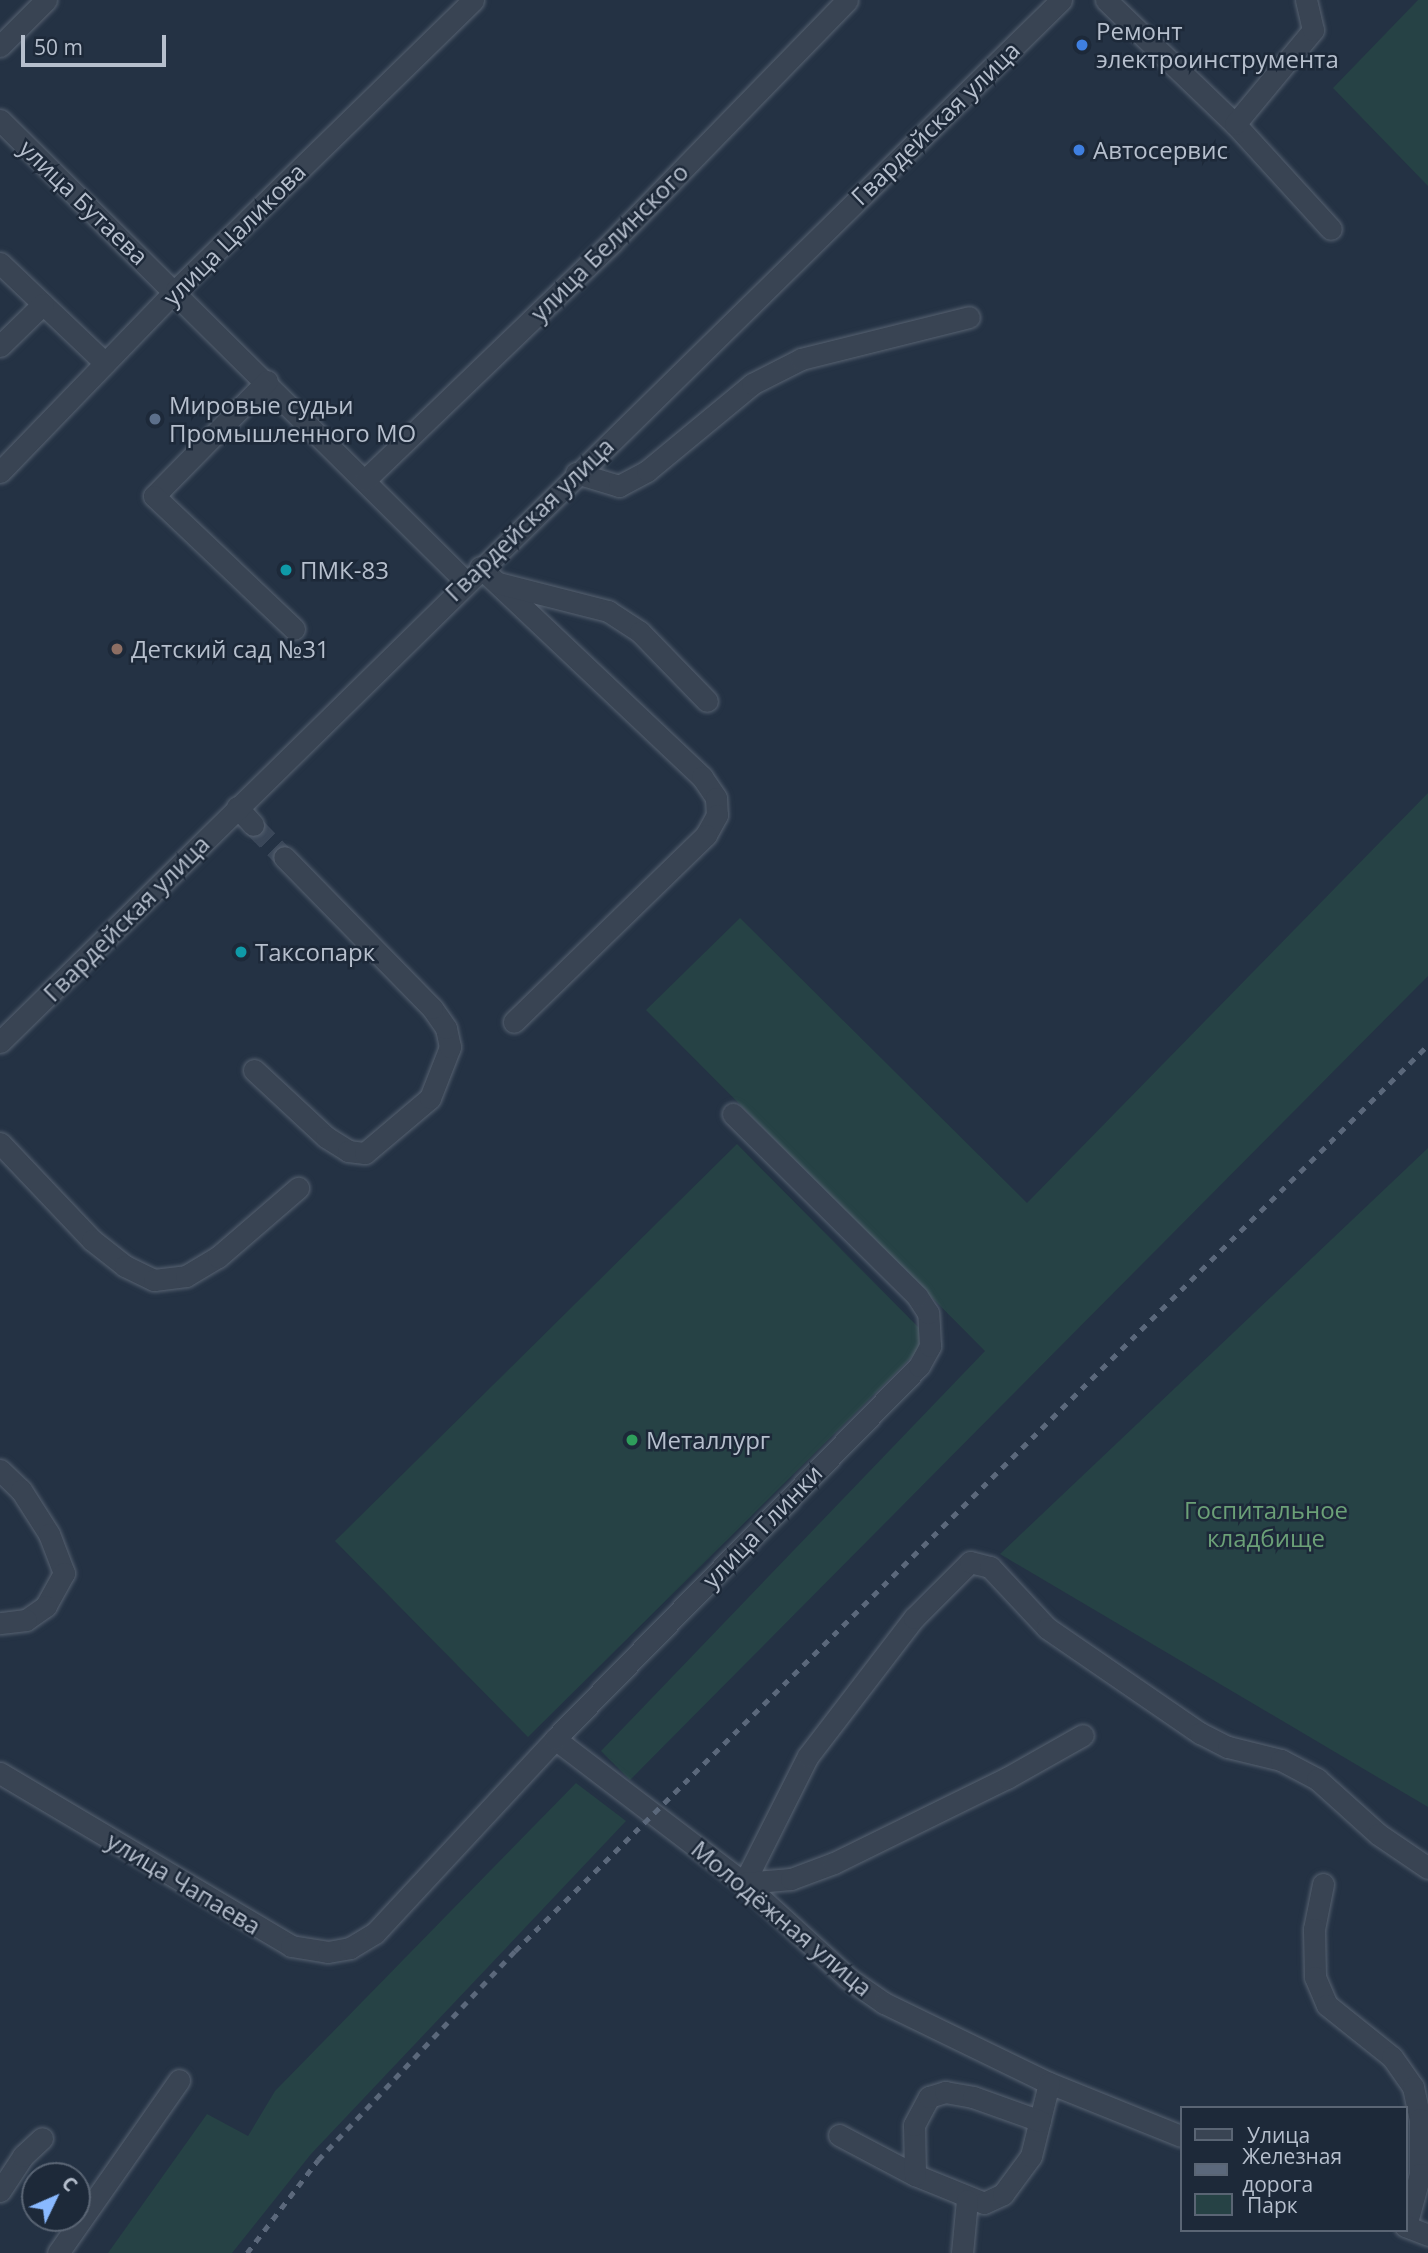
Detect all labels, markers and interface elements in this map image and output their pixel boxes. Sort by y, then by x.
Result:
place label: Ремонт электроинструмента [1096,17,1339,73]
scale bar [24,21,170,65]
text: 50 m [34,33,83,61]
street label: Гвардейская улица [845,35,1025,211]
marker: Ремонт электроинструмента [1074,37,1090,53]
street label: улица Бутаева [14,133,154,271]
place label: Автосервис [1093,136,1228,164]
marker: Автосервис [1071,142,1087,158]
street label: улица Цаликова [157,157,311,311]
street label: улица Белинского [524,157,694,327]
place label: Мировые судьи Промышленного МО [169,391,416,447]
marker: Мировые судьи Промышленного МО [147,411,163,427]
street label: Гвардейская улица [439,431,619,607]
place label: ПМК-83 [300,556,389,584]
marker: ПМК-83 [278,562,294,578]
place label: Детский сад №31 [131,635,330,663]
marker: Детский сад №31 [109,641,125,657]
street label: Гвардейская улица [37,829,215,1007]
place label: Таксопарк [255,938,375,966]
marker: Таксопарк [233,944,249,960]
place label: Металлург [646,1426,770,1454]
marker: Металлург [624,1432,640,1448]
street label: улица Глинки [696,1458,828,1594]
park label: Госпитальное кладбище [1184,1496,1348,1552]
street label: улица Чапаева [102,1826,266,1940]
street label: Молодёжная улица [686,1834,878,2002]
legend [1180,2106,1407,2232]
text: Улица [1247,2121,1310,2149]
text: Железная дорога [1242,2142,1342,2198]
north arrow [21,2162,91,2232]
text: С [56,2170,83,2197]
text: Парк [1247,2191,1298,2219]

